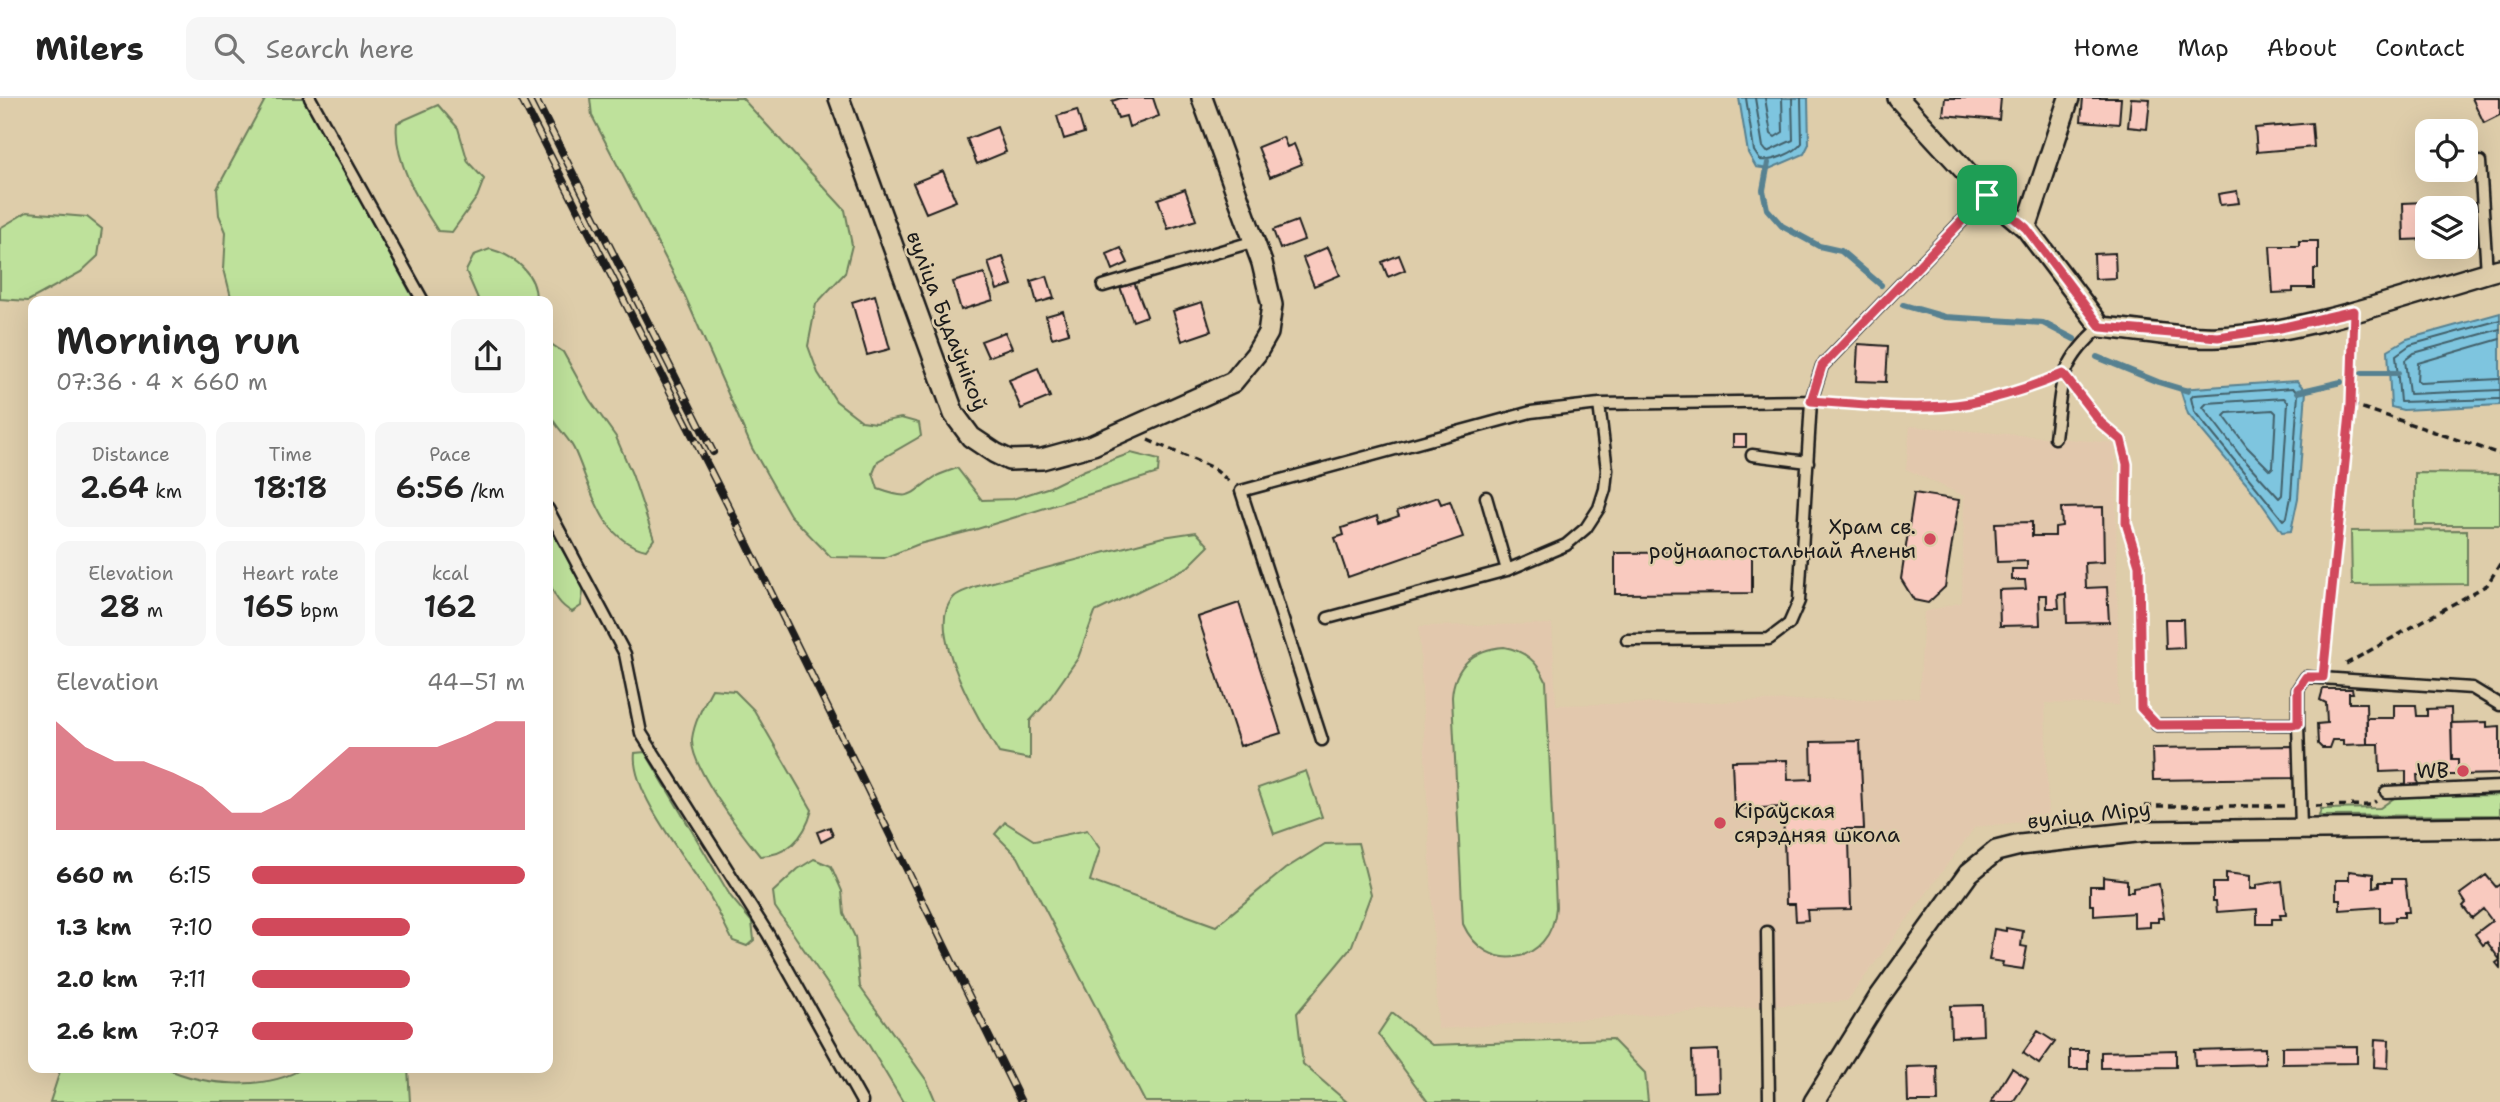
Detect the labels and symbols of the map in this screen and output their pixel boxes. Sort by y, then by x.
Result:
pin [1957,165,2017,225]
street label: вуліца Будаўнікоў [900,227,994,415]
place label: Храм св. роўнаапостальнай Алены [1649,513,1916,565]
marker: Храм св. роўнаапостальнай Алены [1922,531,1938,547]
place label: WB [2416,757,2449,785]
marker: WB [2455,763,2471,779]
street label: вуліца Міру [2026,795,2152,835]
place label: Кіраўская сярэдняя школа [1734,797,1900,849]
marker: Кіраўская сярэдняя школа [1712,815,1728,831]

